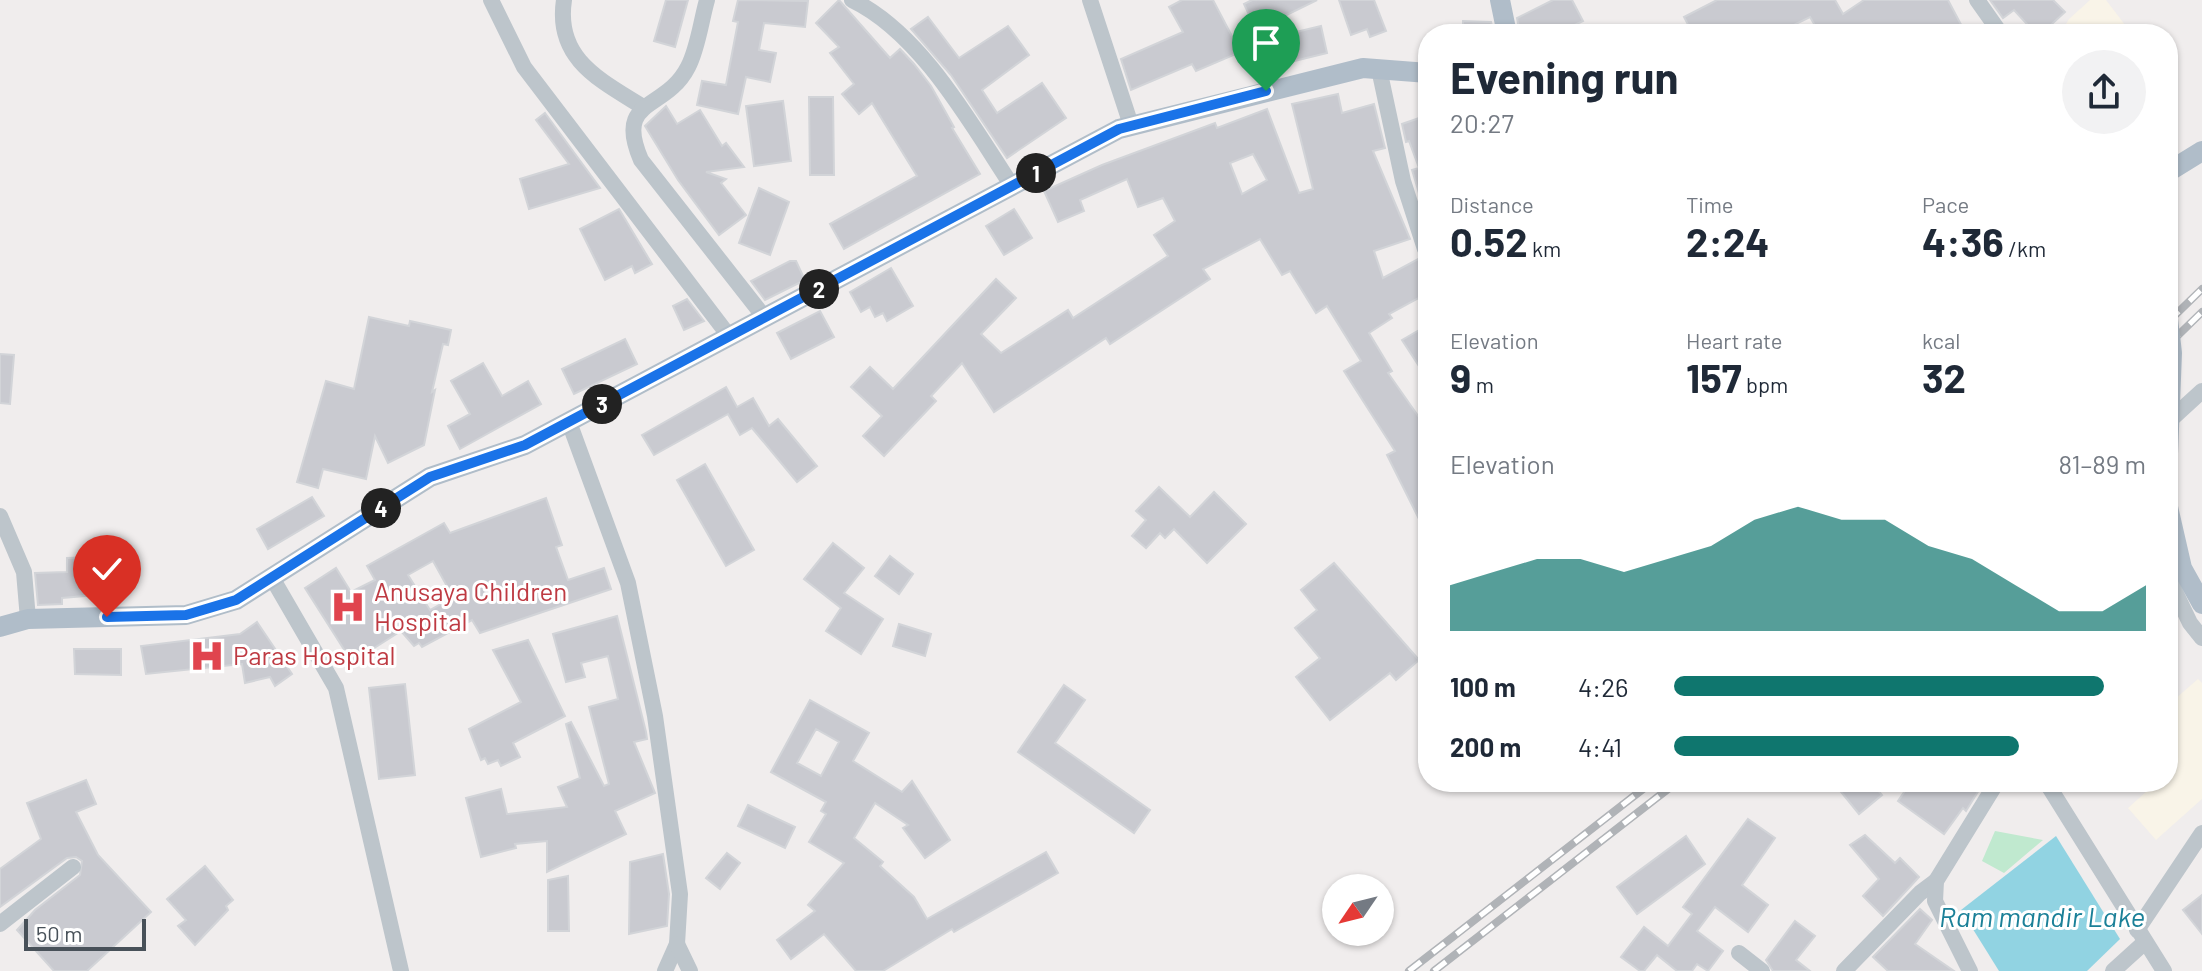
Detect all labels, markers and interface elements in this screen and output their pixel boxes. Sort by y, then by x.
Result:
pin [1232,9,1300,91]
icon: arrive [1244,21,1288,65]
text: Evening run [1450,50,1679,103]
button: share [2062,50,2146,134]
text: 20:27 [1450,107,1514,138]
pin: 1 [1016,153,1056,193]
text: 1 [1032,160,1040,186]
text: Distance [1450,191,1534,217]
text: Time [1686,191,1734,217]
text: Pace [1922,191,1969,217]
text: 0.52 [1450,217,1528,265]
text: 2:24 [1686,217,1770,265]
text: 4:36 [1922,217,2004,265]
text: km [1528,235,1561,261]
text: /km [2004,235,2046,261]
pin: 2 [799,269,839,309]
text: 2 [813,276,825,302]
text: Elevation [1450,327,1539,353]
text: Heart rate [1686,327,1783,353]
text: kcal [1922,327,1960,353]
text: 9 [1450,353,1471,401]
text: 157 [1686,353,1742,401]
text: 32 [1922,353,1966,401]
text: m [1471,371,1494,397]
text: bpm [1742,371,1788,397]
pin: 3 [582,384,622,424]
text: 3 [596,391,608,417]
text: Elevation [1450,448,1555,479]
text: 81–89 m [2059,448,2146,479]
pin: 4 [361,488,401,528]
text: 4 [374,495,388,521]
pin [73,535,141,617]
icon: check [85,547,129,591]
place label: Anusaya Children Hospital [374,575,567,636]
hospital icon: Anusaya Children Hospital [329,588,367,626]
hospital icon: Paras Hospital [188,637,226,675]
place label: Paras Hospital [233,639,395,670]
text: 100 m [1450,671,1516,702]
text: 4:26 [1578,671,1628,702]
text: 200 m [1450,731,1521,762]
text: 4:41 [1578,731,1622,762]
north arrow [1322,874,1394,946]
map controls [1322,874,1394,946]
water label: Ram mandir Lake [1939,899,2145,933]
scale bar [24,915,146,951]
text: 50 m [36,920,82,946]

